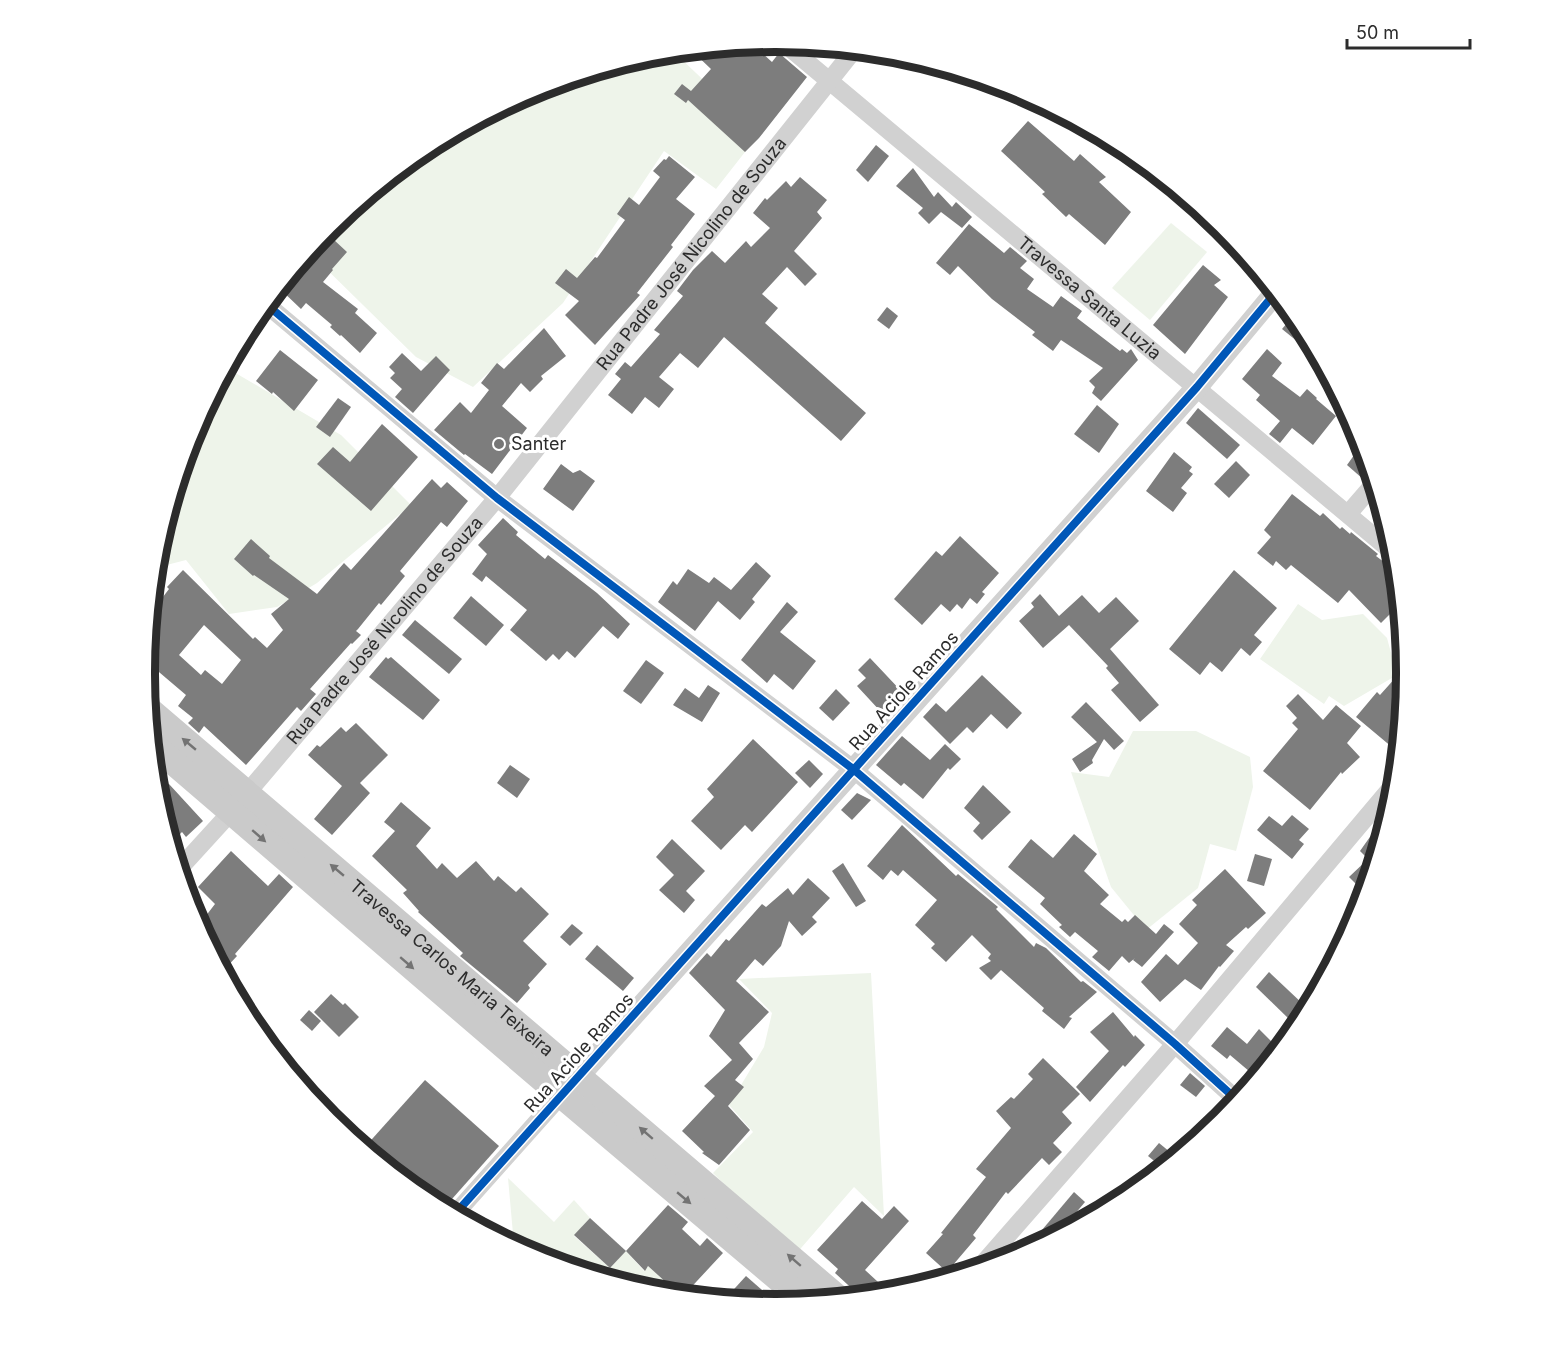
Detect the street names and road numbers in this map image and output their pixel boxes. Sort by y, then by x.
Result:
street label: Rua Padre José Nicolino de Souza [592,133,791,374]
street label: Travessa Santa Luzia [1014,232,1166,364]
street label: Rua Padre José Nicolino de Souza [282,512,487,748]
street label: Rua Aciole Ramos [845,627,963,754]
street label: Travessa Carlos Maria Teixeira [346,875,558,1060]
street label: Rua Aciole Ramos [520,989,638,1116]

